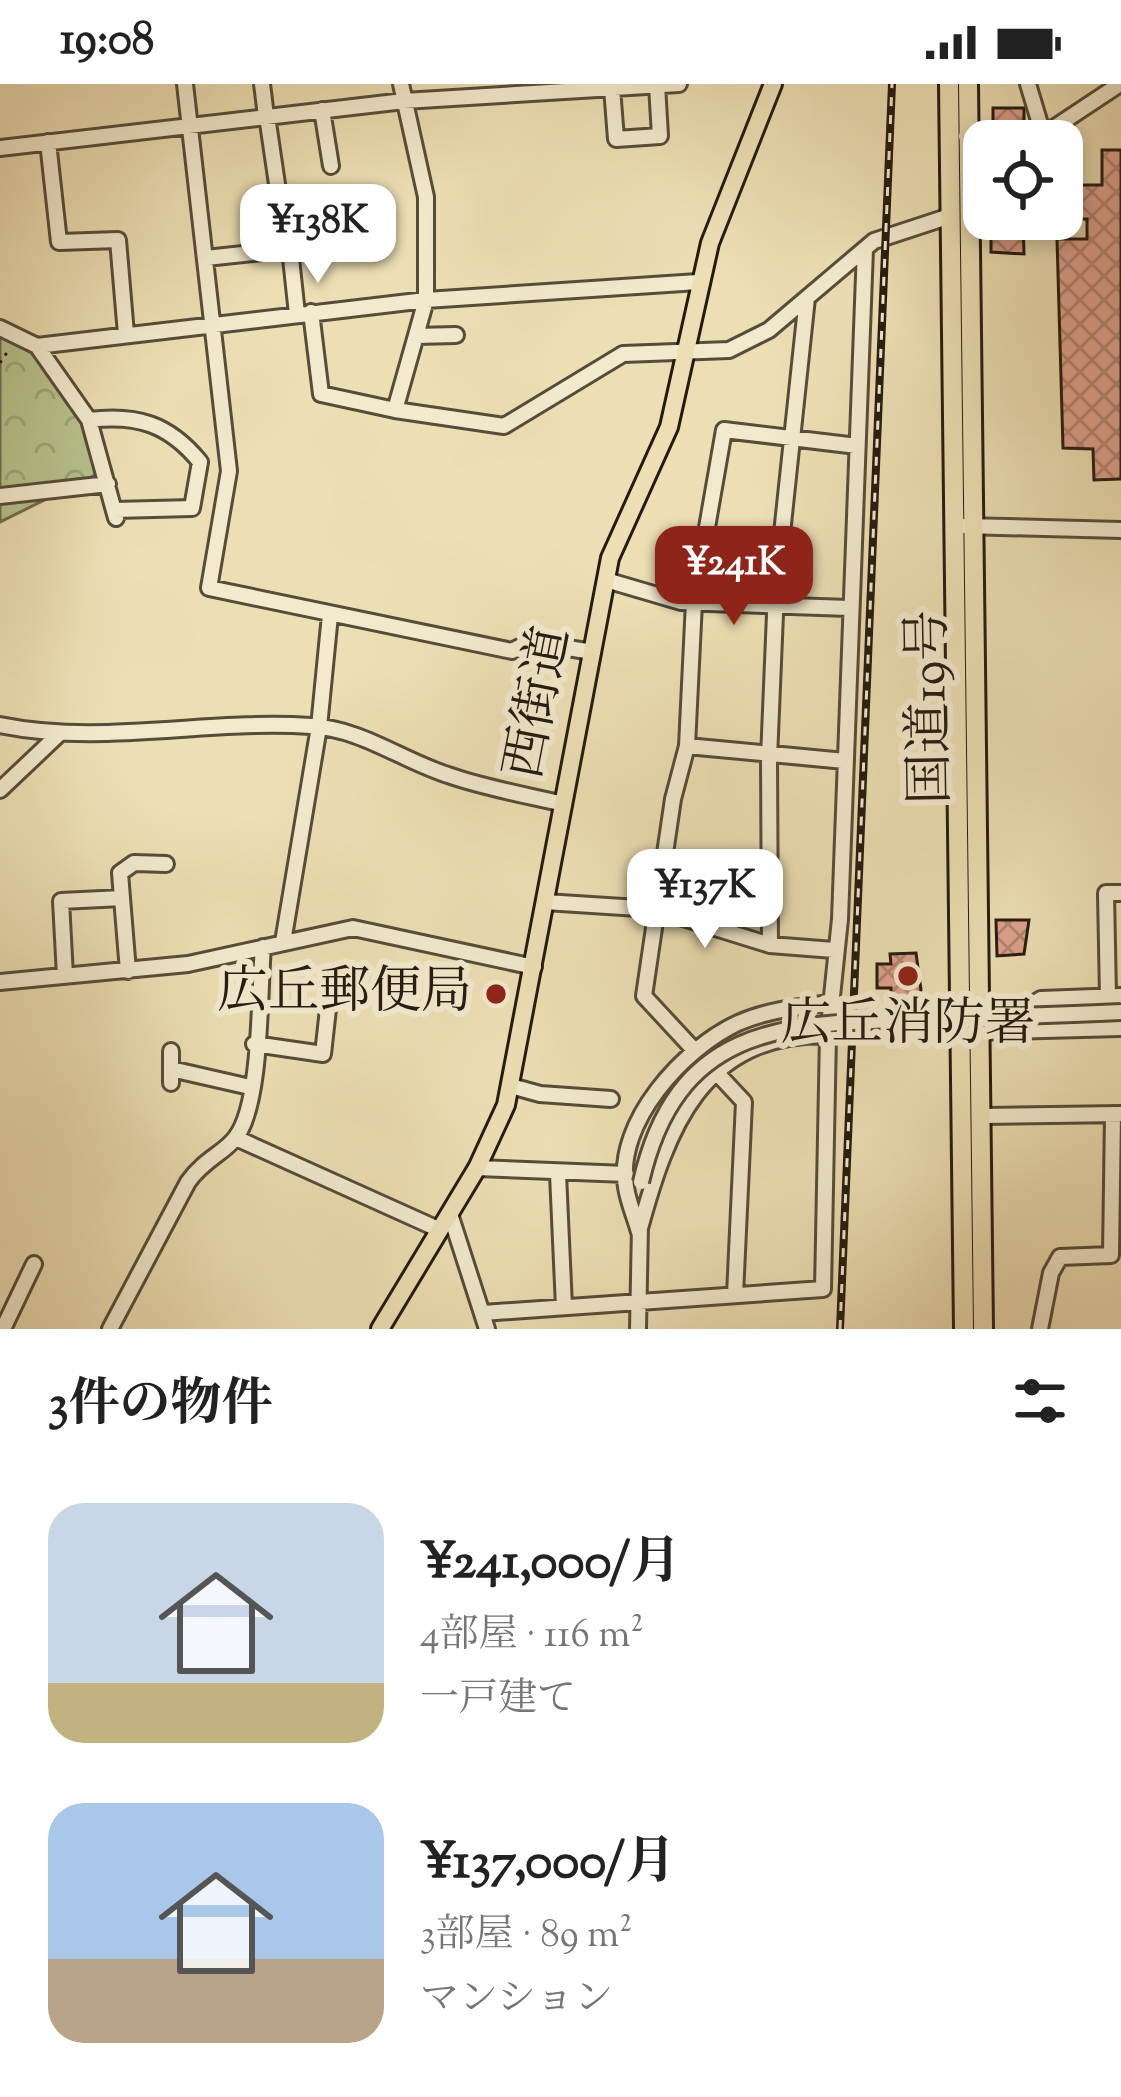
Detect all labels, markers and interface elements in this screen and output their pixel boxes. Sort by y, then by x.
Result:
text: 19:08 [60,10,154,75]
map controls [963,120,1083,240]
button: locate [963,120,1083,240]
pin: ¥138K [234,184,402,286]
text: ¥138K [267,195,369,251]
pin: ¥241K [650,526,818,628]
text: ¥241K [682,537,786,593]
street label: 国道19号 [894,609,970,805]
street label: 西街道 [490,621,590,785]
pin: ¥137K [621,849,789,951]
text: ¥137K [654,860,756,916]
place label: 広丘郵便局 [217,958,472,1031]
marker: 広丘消防署 [895,963,921,989]
marker: 広丘郵便局 [483,981,509,1007]
place label: 広丘消防署 [780,990,1036,1063]
icon: filters [1007,1368,1073,1434]
text: 3件の物件 [48,1370,273,1443]
text: ¥241,000/月 [420,1528,681,1601]
icon: home [144,1551,288,1695]
text: 4部屋 · 116 m² [420,1609,644,1665]
text: 一戸建て [420,1673,576,1729]
text: ¥137,000/月 [420,1828,676,1901]
icon: home [144,1851,288,1995]
text: 3部屋 · 89 m² [420,1909,632,1965]
text: マンション [420,1973,613,2029]

